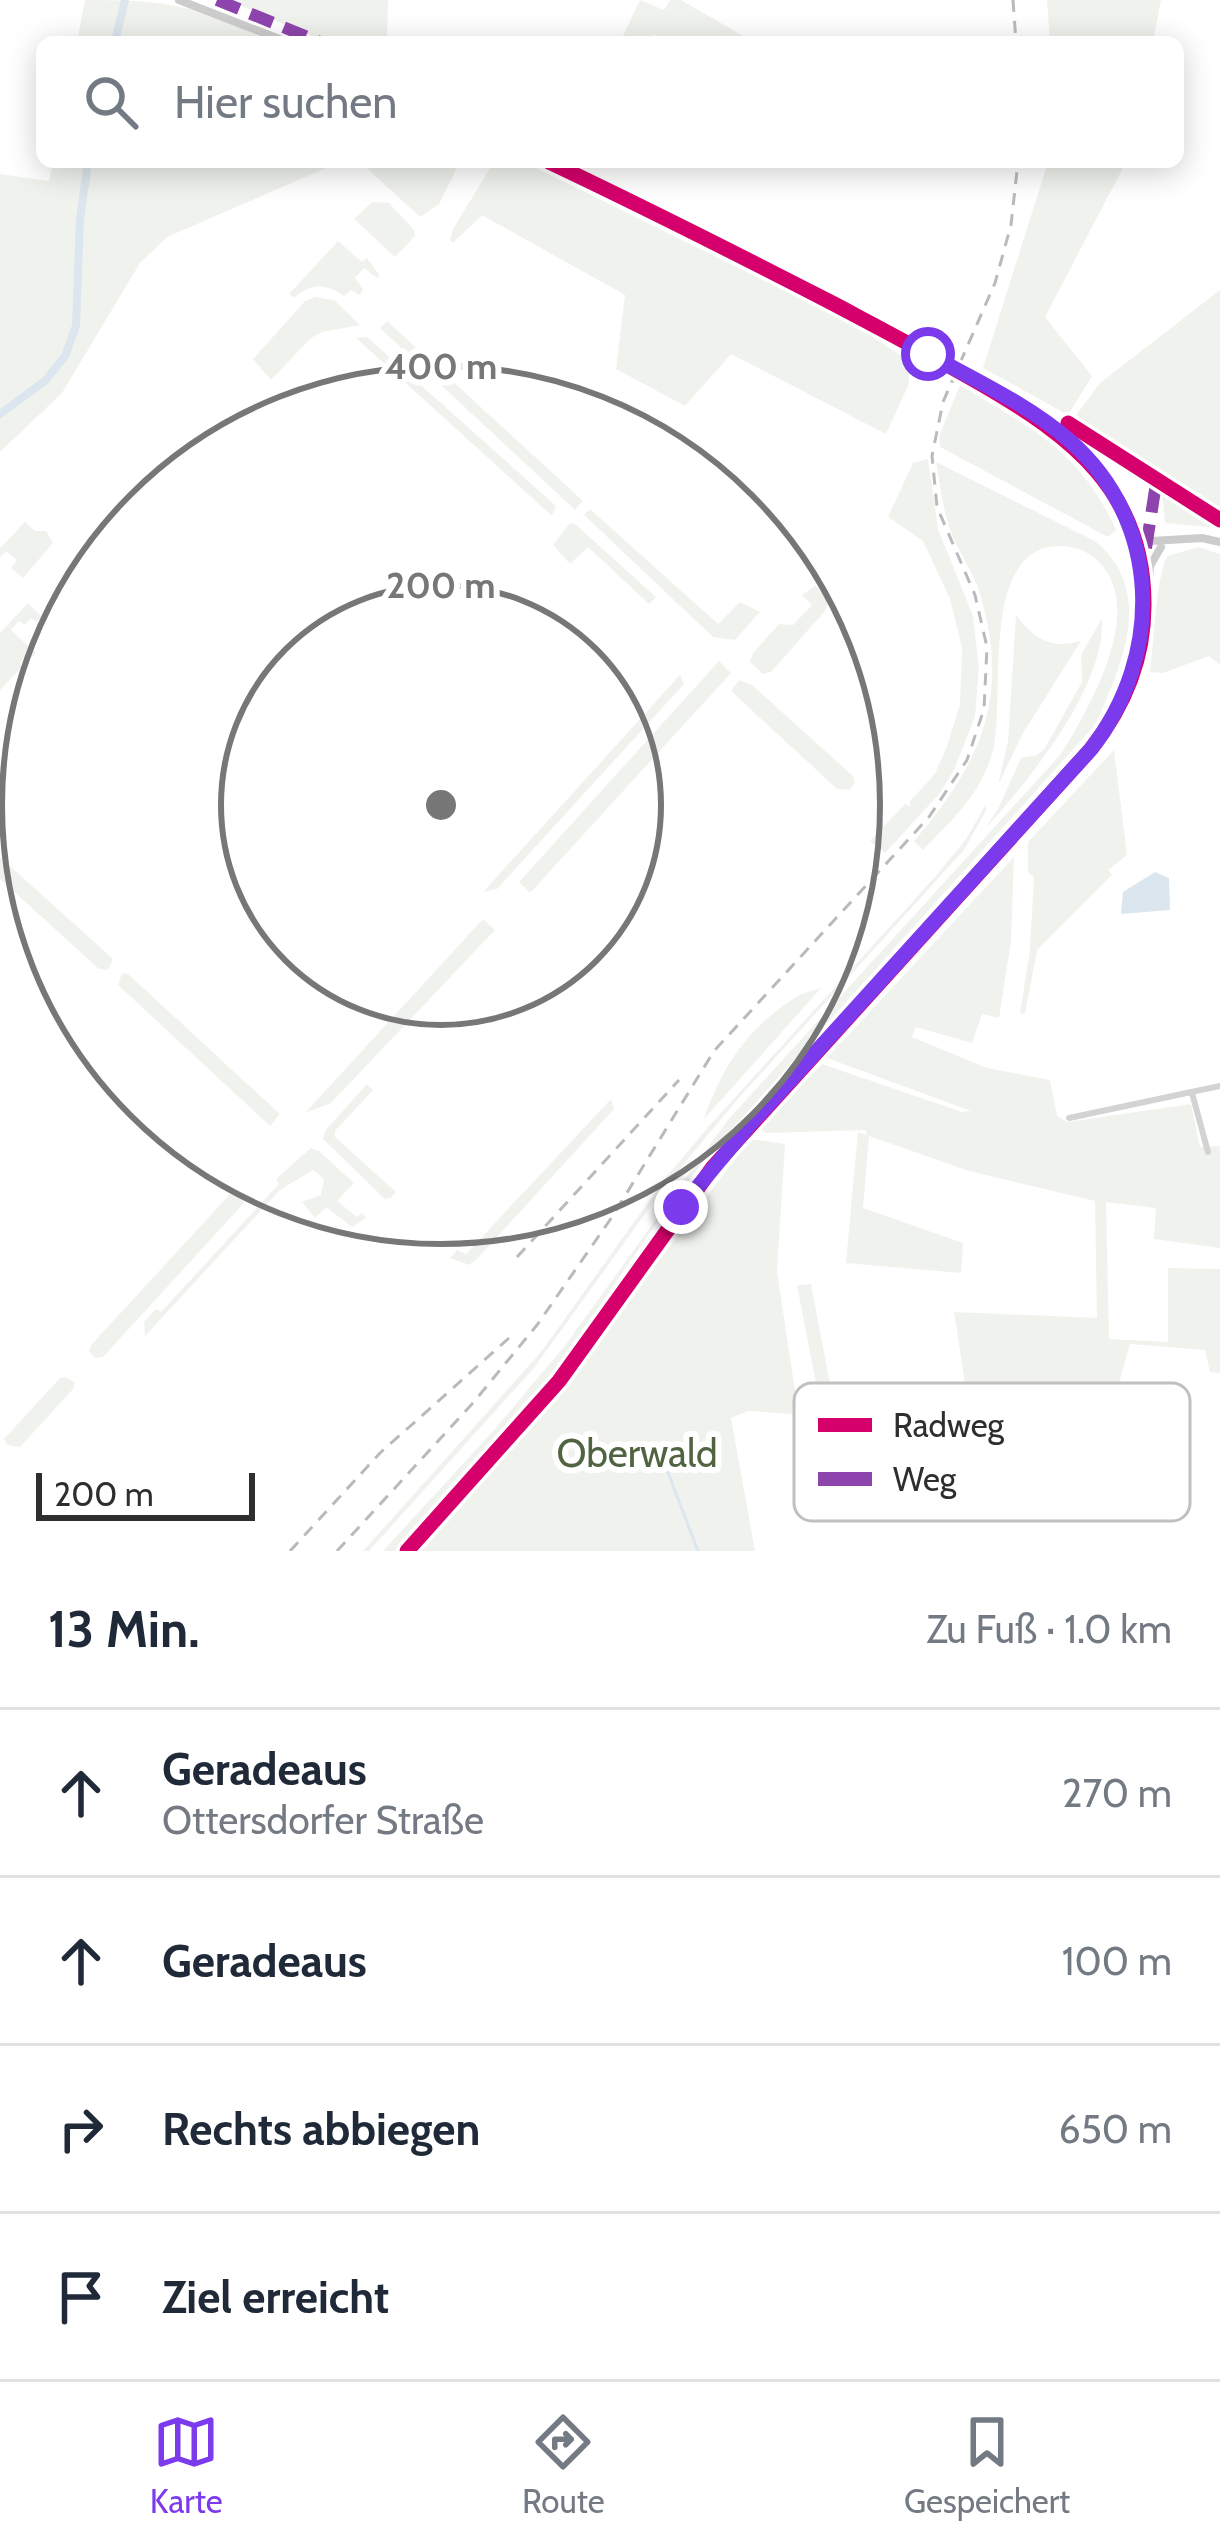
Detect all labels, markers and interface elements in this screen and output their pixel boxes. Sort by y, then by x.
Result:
search box [36,36,1184,168]
icon: search [78,69,144,135]
text: Hier suchen [174,75,398,129]
route start [901,327,955,381]
text: 400 m [385,344,497,388]
text: 200 m [386,563,496,607]
centre of rings [420,784,462,826]
route end [654,1180,708,1234]
legend [794,1383,1190,1521]
text: Radweg [893,1405,1005,1445]
park label: Oberwald [556,1429,718,1477]
text: Weg [893,1459,957,1499]
scale bar [36,1467,255,1520]
text: 200 m [54,1474,154,1514]
text: 13 Min. [48,1598,199,1660]
text: Zu Fuß · 1.0 km [926,1605,1172,1653]
text: Geradeaus [162,1742,367,1796]
icon: ahead [48,1760,114,1826]
text: 270 m [1062,1769,1172,1817]
text: Ottersdorfer Straße [162,1796,484,1844]
icon: ahead [48,1928,114,1994]
text: Geradeaus [162,1934,367,1988]
text: 100 m [1062,1937,1172,1985]
icon: right [48,2096,114,2162]
text: Rechts abbiegen [162,2102,480,2156]
text: 650 m [1059,2105,1172,2153]
icon: arrive [48,2264,114,2330]
text: Ziel erreicht [162,2270,389,2324]
tab: Karte [150,2409,223,2521]
tab: Route [522,2409,605,2521]
tab: Gespeichert [904,2409,1070,2521]

